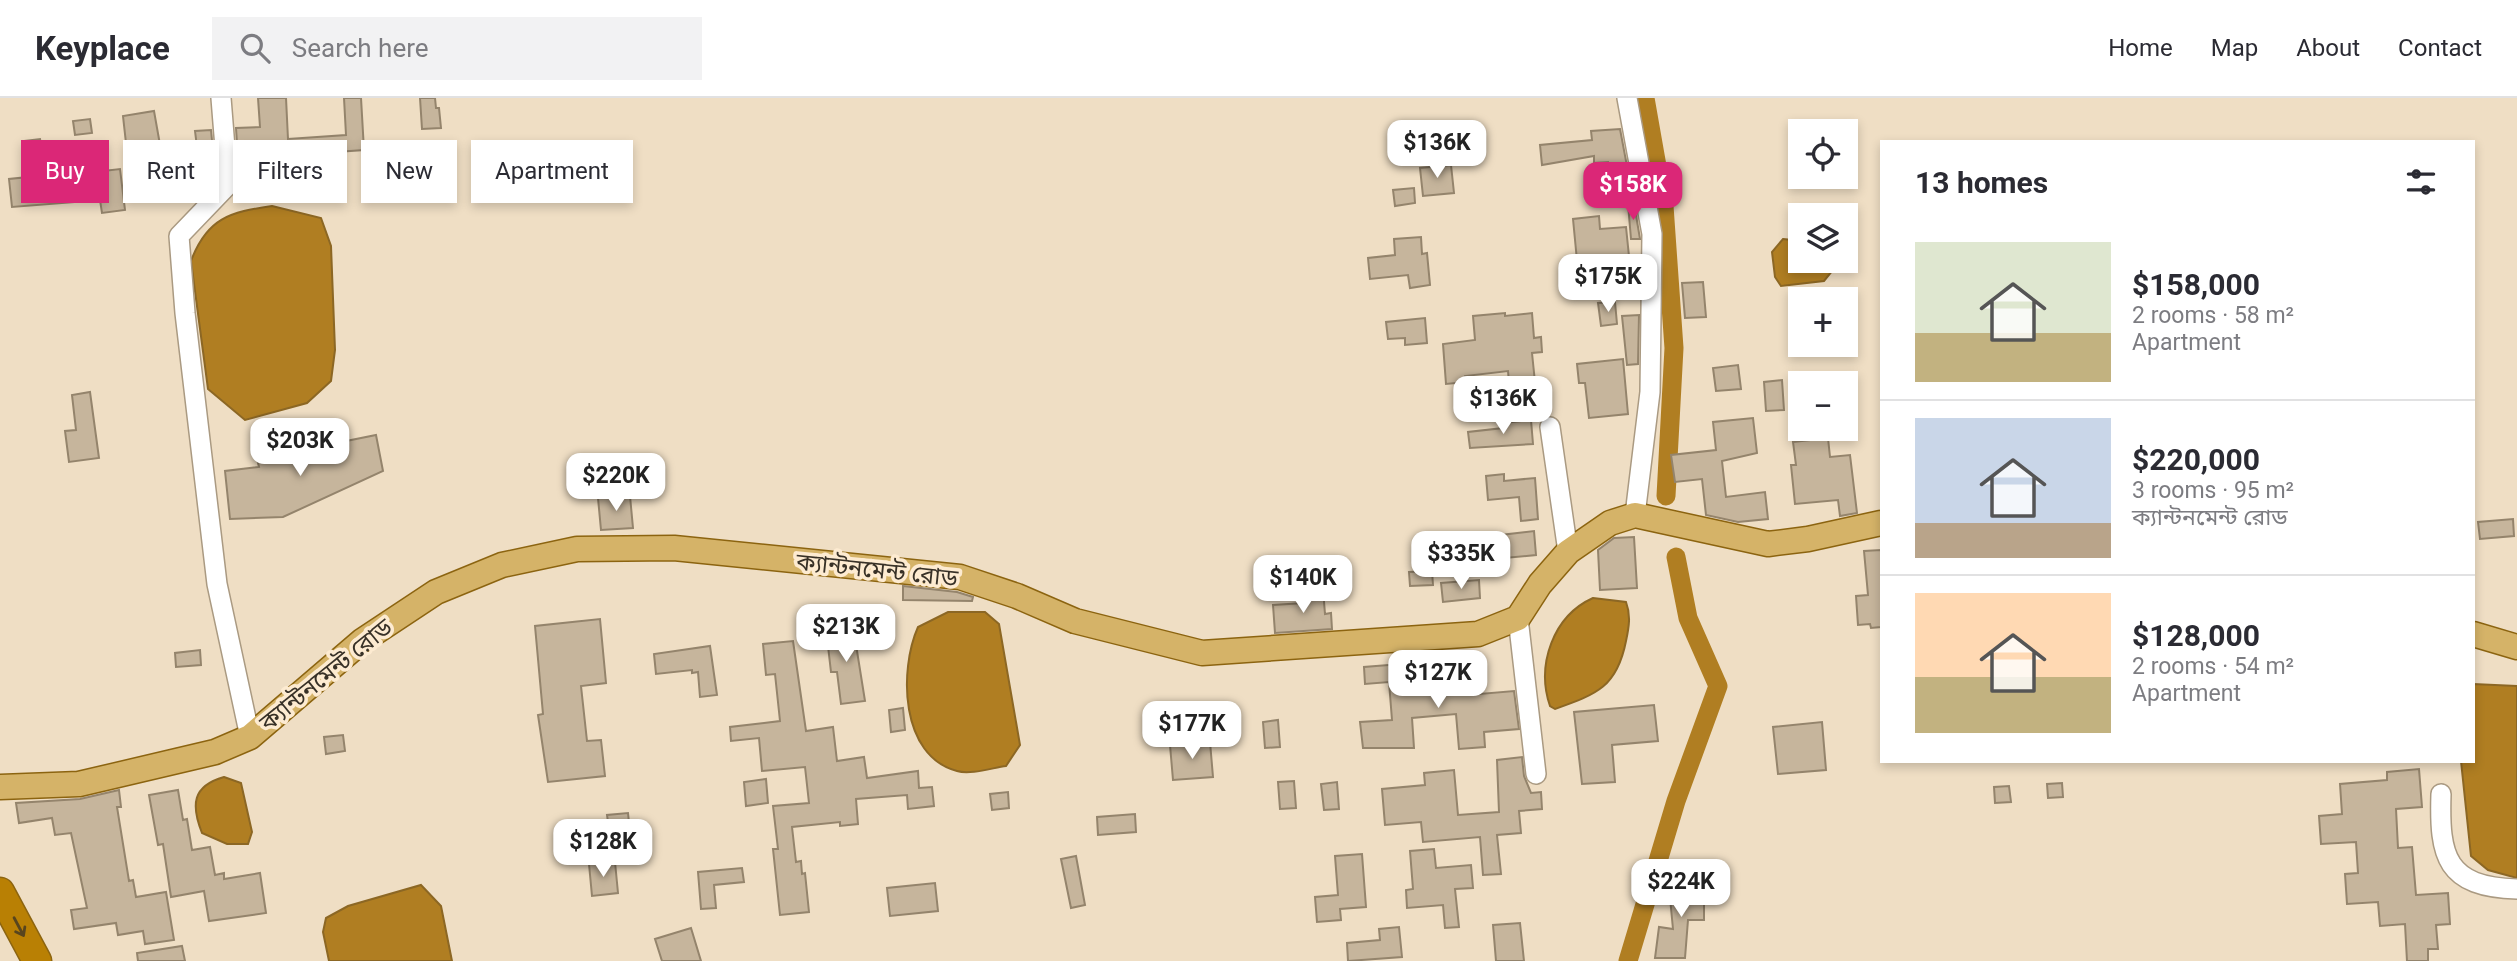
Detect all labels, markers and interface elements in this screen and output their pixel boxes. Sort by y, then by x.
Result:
search box [212,17,702,80]
text: Keyplace [35,29,170,68]
icon: search [236,29,274,67]
text: Search here [292,33,429,63]
text: Home [2108,34,2173,62]
text: Map [2211,34,2258,62]
text: About [2296,34,2360,62]
text: Contact [2398,34,2482,62]
map controls [1788,119,1858,441]
button: locate [1788,119,1858,189]
pin: $136K [1388,120,1486,180]
text: $136K [1403,129,1471,156]
chip: Buy [21,140,109,203]
chip: Rent [123,140,219,203]
chip: Filters [233,140,347,203]
chip: New [361,140,457,203]
chip: Apartment [471,140,633,203]
pin: $158K [1584,162,1682,222]
icon: filters [2402,163,2440,201]
text: 13 homes [1915,165,2048,200]
text: $158K [1599,171,1667,198]
button: layers [1788,203,1858,273]
pin: $175K [1559,254,1657,314]
text: $175K [1574,263,1642,290]
text: $158,000 [2132,267,2260,302]
icon: home [1971,270,2055,354]
button: + [1788,287,1858,357]
text: 2 rooms · 58 m² [2132,302,2294,329]
text: Apartment [2132,329,2241,356]
button: − [1788,371,1858,441]
pin: $136K [1454,376,1552,436]
text: $136K [1469,385,1537,412]
pin: $203K [251,418,349,478]
text: $203K [266,427,334,454]
text: $220,000 [2132,442,2260,477]
icon: home [1971,446,2055,530]
pin: $220K [567,454,665,513]
text: $220K [582,462,650,489]
text: 3 rooms · 95 m² [2132,477,2294,504]
text: ক্যান্টনমেন্ট রোড [2132,504,2288,531]
pin: $335K [1412,532,1510,591]
text: $335K [1427,540,1495,567]
street label: ক্যান্টনমেন্ট রোড [794,547,960,593]
pin: $140K [1254,556,1352,615]
text: $140K [1269,564,1337,591]
pin: $213K [797,604,895,664]
street label: ক্যান্টনমেন্ট রোড [253,612,399,738]
text: $213K [812,613,880,640]
text: $128,000 [2132,618,2260,653]
icon: home [1971,621,2055,705]
pin: $127K [1389,650,1487,710]
text: 2 rooms · 54 m² [2132,653,2294,680]
text: $127K [1404,659,1472,686]
text: Apartment [2132,680,2241,707]
pin: $177K [1143,702,1241,761]
text: $177K [1158,710,1226,737]
pin: $128K [554,820,652,879]
text: $128K [569,828,637,855]
pin: $224K [1632,860,1730,919]
text: $224K [1647,868,1715,895]
one-way arrow [12,916,26,936]

